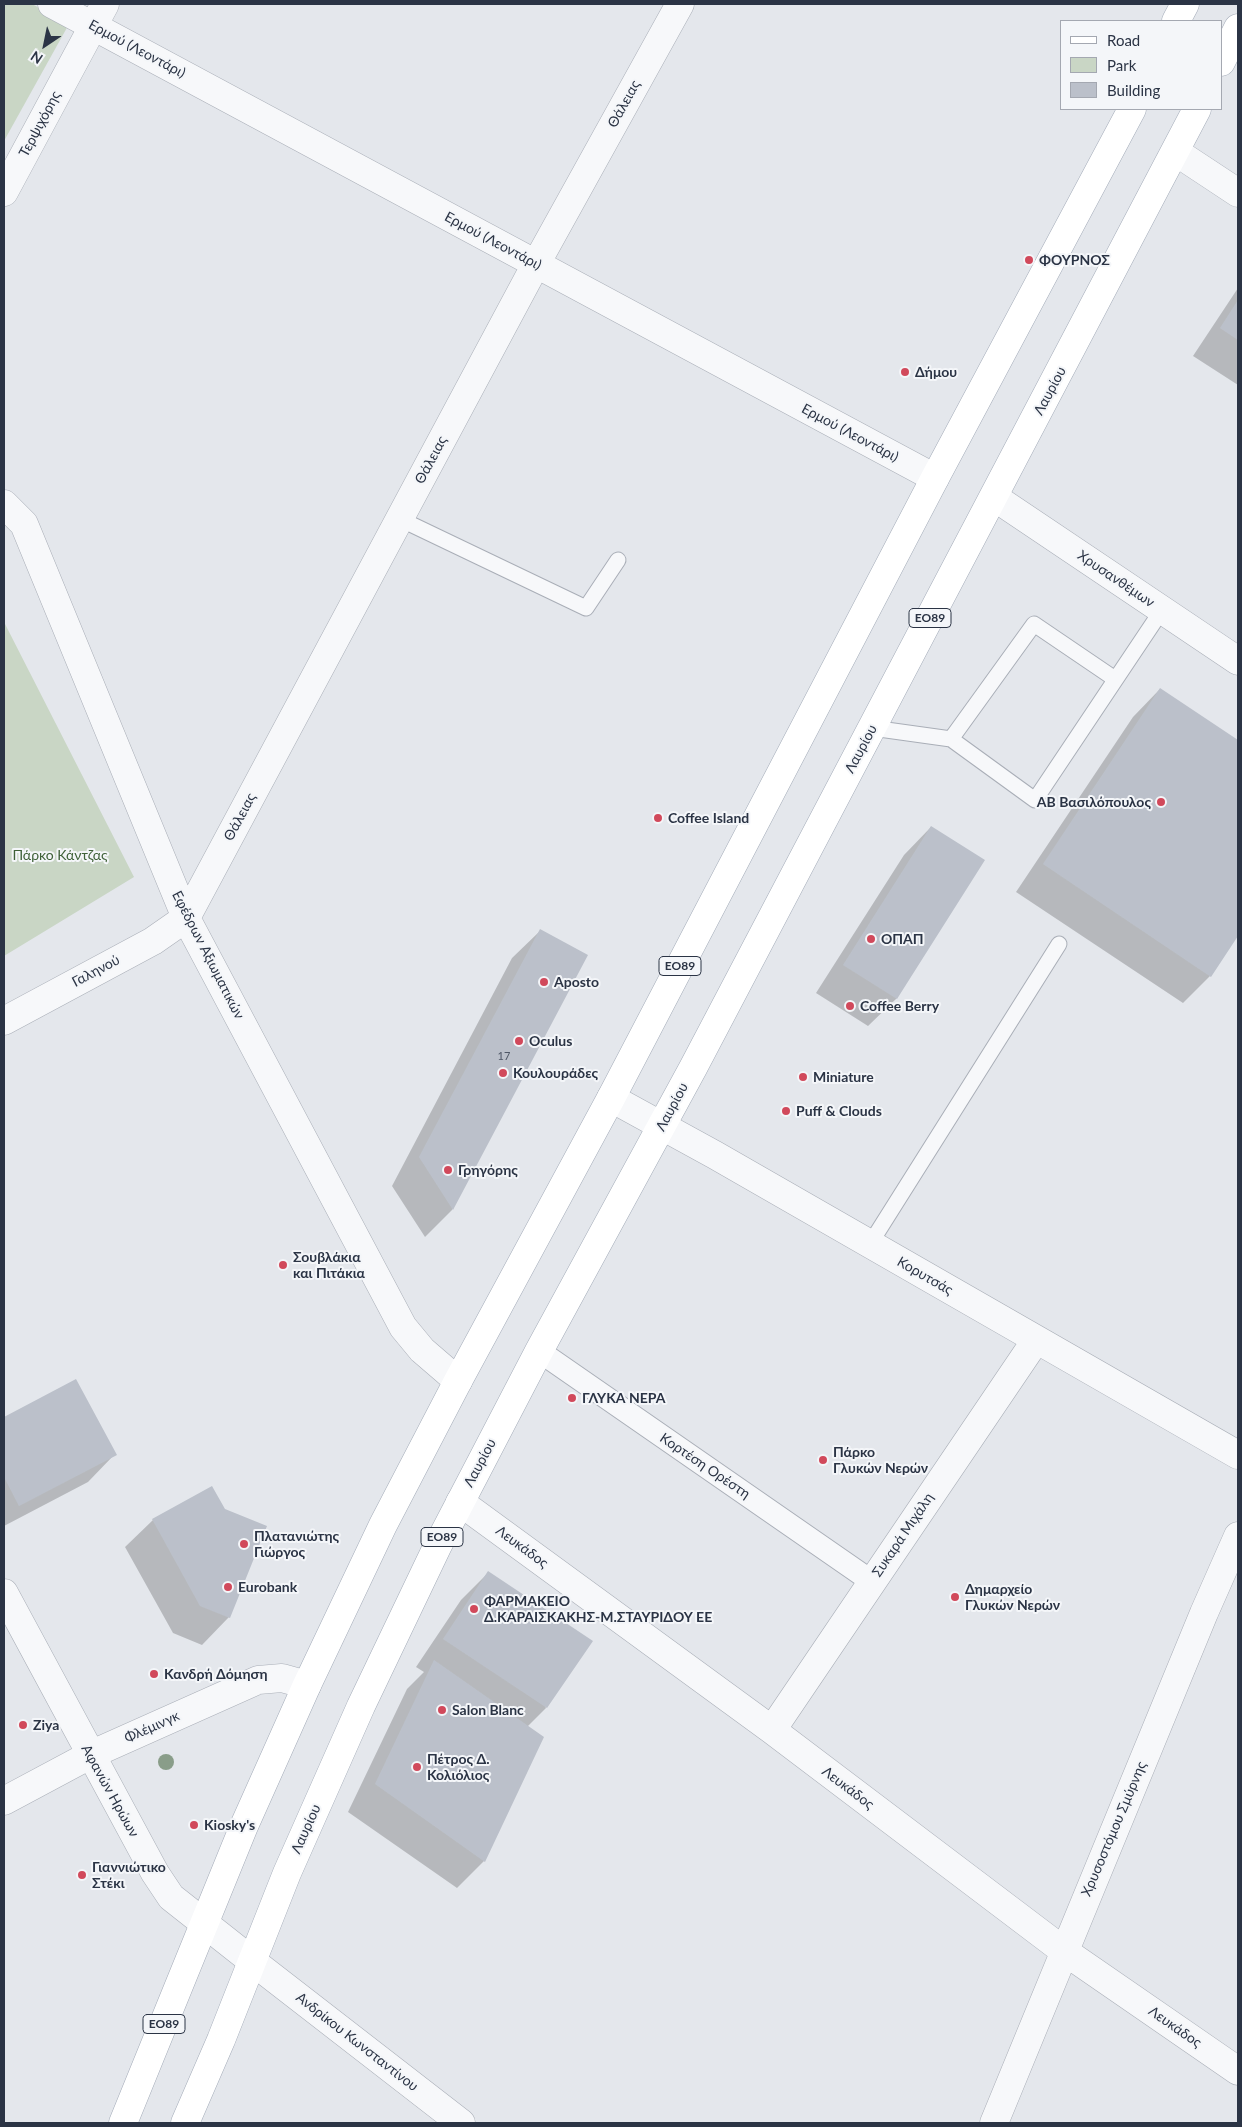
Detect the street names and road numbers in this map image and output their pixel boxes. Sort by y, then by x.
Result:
street label: Ερμού (Λεοντάρι) [86,16,188,82]
street label: Θάλειας [604,77,644,131]
street label: Τερψιχόρης [16,88,64,160]
street label: Ερμού (Λεοντάρι) [442,208,544,274]
street label: Λαυρίου [1030,364,1070,418]
street label: Ερμού (Λεοντάρι) [799,400,901,466]
street label: Θάλειας [411,433,451,487]
street label: Χρυσανθέμων [1074,547,1158,611]
road number: ΕΟ89 [909,608,951,628]
street label: Λαυρίου [841,722,881,776]
street label: Θάλειας [220,790,260,844]
street label: Εφέδρων Αξιωματικών [168,888,248,1022]
street label: Γαληνού [69,951,123,991]
road number: ΕΟ89 [659,956,701,976]
street label: Λαυρίου [652,1080,692,1134]
street label: Κορυτσάς [894,1253,956,1299]
street label: Κορτέση Ορέστη [657,1430,753,1502]
street label: Λαυρίου [460,1436,500,1490]
street label: Συκαρά Μιχάλη [869,1490,937,1580]
street label: Λευκάδος [493,1522,551,1572]
road number: ΕΟ89 [421,1528,463,1546]
street label: Φλέμινγκ [122,1707,182,1747]
street label: Αφανών Ηρώων [78,1742,142,1840]
street label: Χρυσοστόμου Σμύρνης [1078,1759,1150,1899]
street label: Λευκάδος [819,1763,877,1813]
street label: Λαυρίου [288,1802,324,1856]
street label: Ανδρίκου Κωνσταντίνου [293,1989,421,2095]
street label: Λευκάδος [1145,2003,1205,2051]
road number: ΕΟ89 [143,2015,185,2034]

